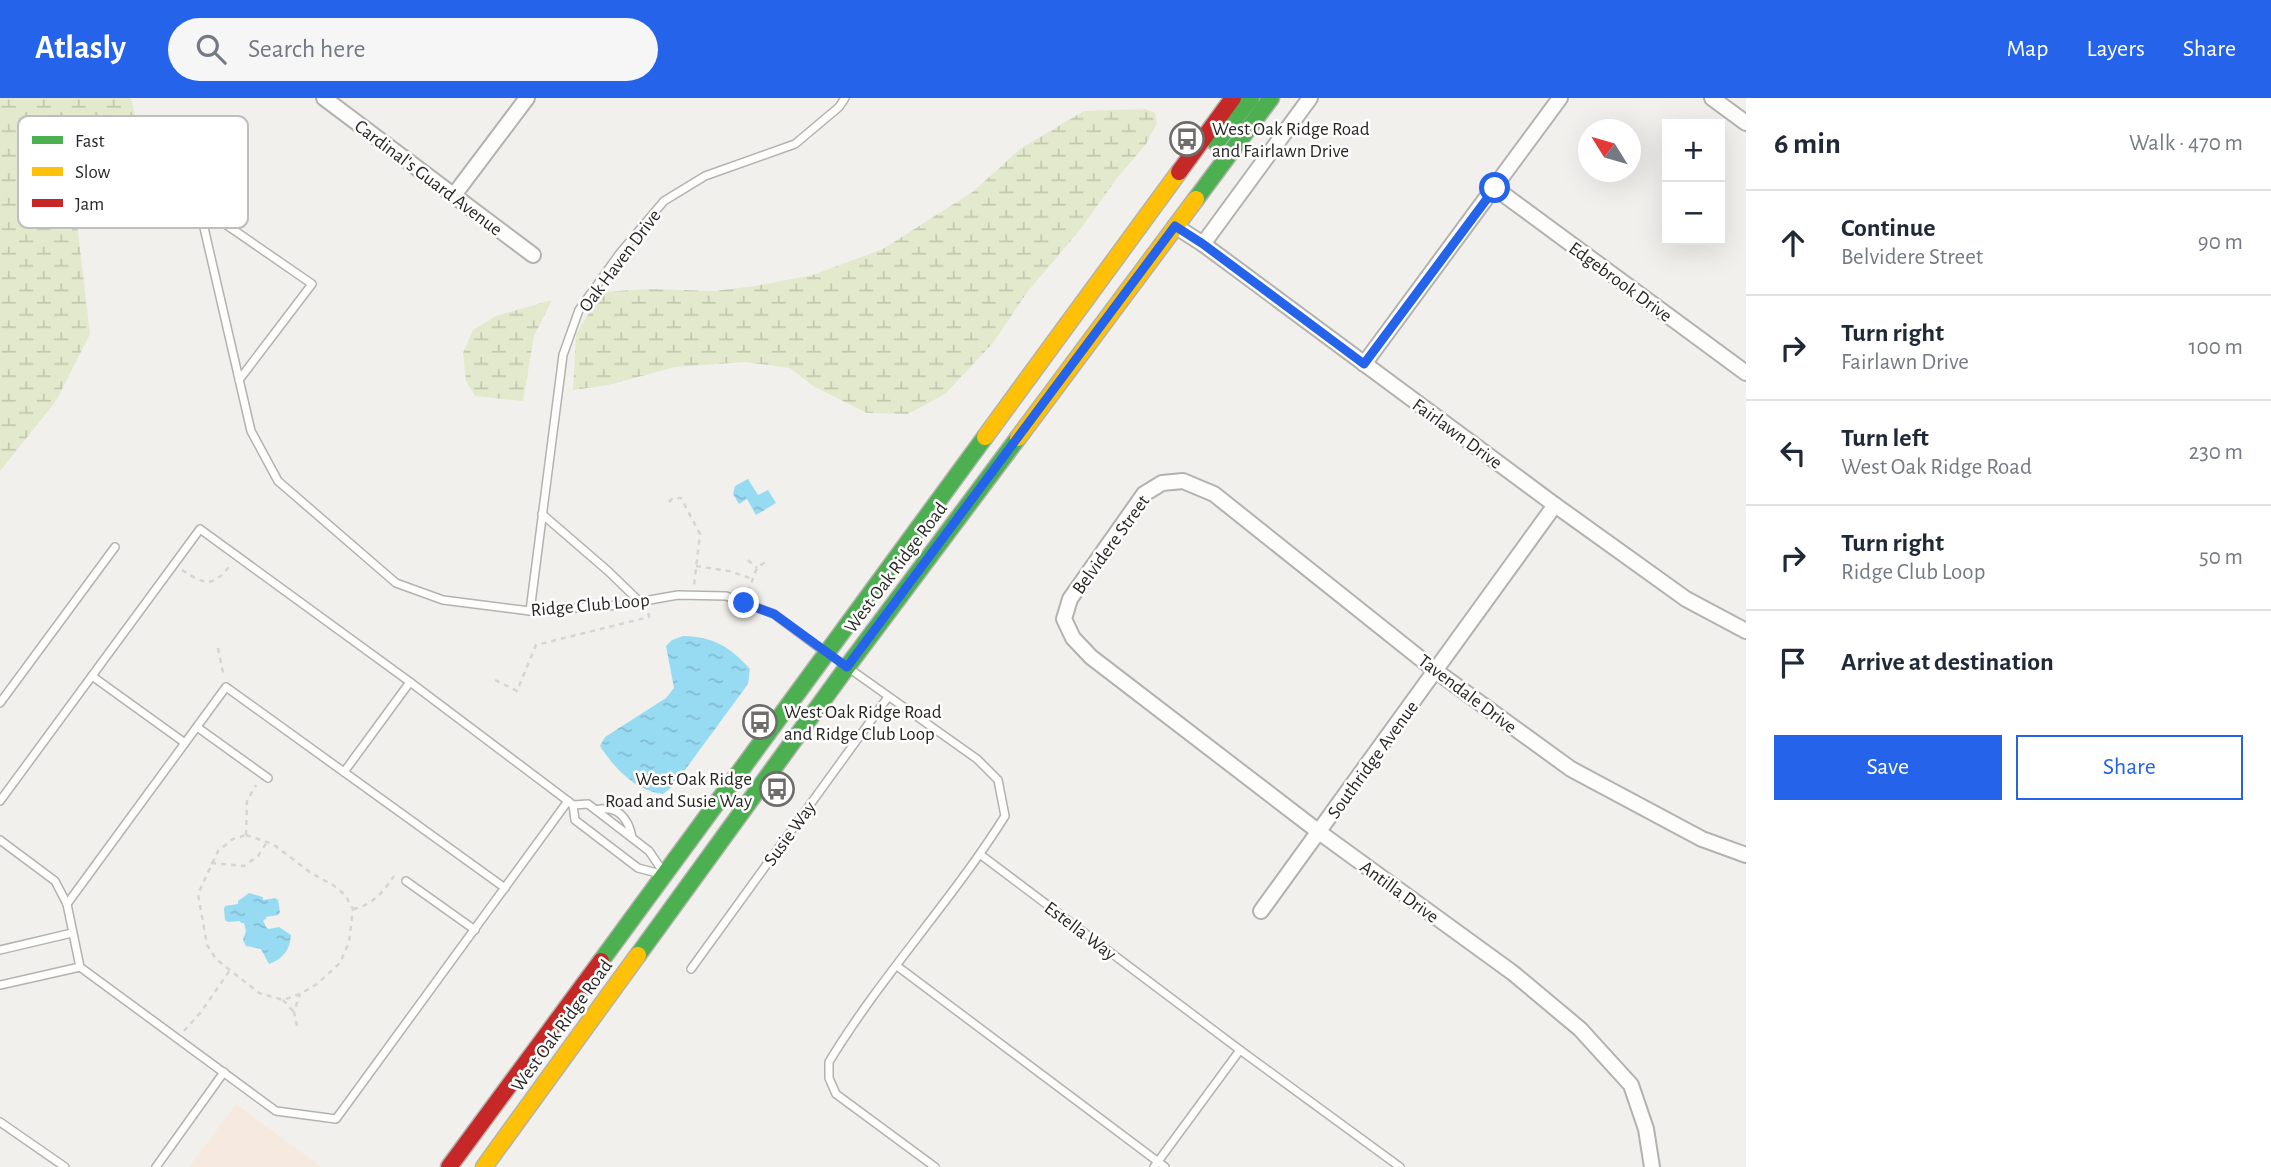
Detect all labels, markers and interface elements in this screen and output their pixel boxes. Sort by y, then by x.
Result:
search box [168,18,658,81]
icon: search [192,30,230,68]
text: Atlasly [35,32,126,65]
text: Search here [248,36,366,62]
text: Map [2006,37,2048,61]
text: Layers [2086,37,2145,61]
text: Share [2183,37,2236,61]
legend [18,116,248,228]
street label: Cardinal's Guard Avenue [351,117,505,240]
north arrow [1578,119,1641,182]
map controls [1662,119,1725,245]
button: + [1662,119,1725,182]
bus stop icon: West Oak Ridge Road and Fairlawn Drive [1168,120,1206,158]
place label: West Oak Ridge Road and Fairlawn Drive [1212,120,1370,161]
text: 6 min [1774,129,1841,159]
text: Fast [75,132,105,151]
text: Walk · 470 m [2129,132,2243,155]
text: Slow [75,163,111,182]
route start [1479,172,1510,203]
button: − [1662,182,1725,245]
text: Jam [75,195,104,214]
street label: Oak Haven Drive [576,206,665,316]
text: Continue [1841,215,1936,241]
icon: ahead [1774,224,1812,262]
text: 90 m [2198,231,2243,254]
street label: Edgebrook Drive [1565,239,1675,326]
text: Belvidere Street [1841,246,1983,269]
text: Turn right [1841,320,1944,346]
icon: right [1774,329,1812,367]
text: 100 m [2189,336,2243,359]
text: Fairlawn Drive [1841,351,1969,374]
street label: Fairlawn Drive [1409,395,1505,473]
text: Turn left [1841,425,1929,451]
icon: left [1774,434,1812,472]
text: 230 m [2189,441,2243,464]
text: West Oak Ridge Road [1841,456,2032,479]
street label: Belvidere Street [1069,492,1153,598]
street label: West Oak Ridge Road [841,499,951,637]
text: Turn right [1841,530,1944,556]
icon: right [1774,539,1812,577]
text: 50 m [2199,546,2243,569]
text: Ridge Club Loop [1841,561,1985,584]
route end [728,587,759,618]
street label: Ridge Club Loop [530,591,650,620]
icon: arrive [1774,644,1812,682]
text: Arrive at destination [1841,649,2054,675]
street label: Tavendale Drive [1414,651,1520,737]
street label: Southridge Avenue [1324,697,1422,822]
bus stop icon: West Oak Ridge Road and Ridge Club Loop [741,703,779,741]
place label: West Oak Ridge Road and Ridge Club Loop [784,703,942,744]
button: Save [1774,735,2002,800]
button: Share [2016,735,2243,800]
place label: West Oak Ridge Road and Susie Way [605,770,752,811]
bus stop icon: West Oak Ridge Road and Susie Way [758,770,796,808]
street label: Susie Way [761,798,820,870]
street label: Antilla Drive [1356,857,1442,927]
street label: Estella Way [1041,898,1120,964]
street label: West Oak Ridge Road [508,956,616,1095]

